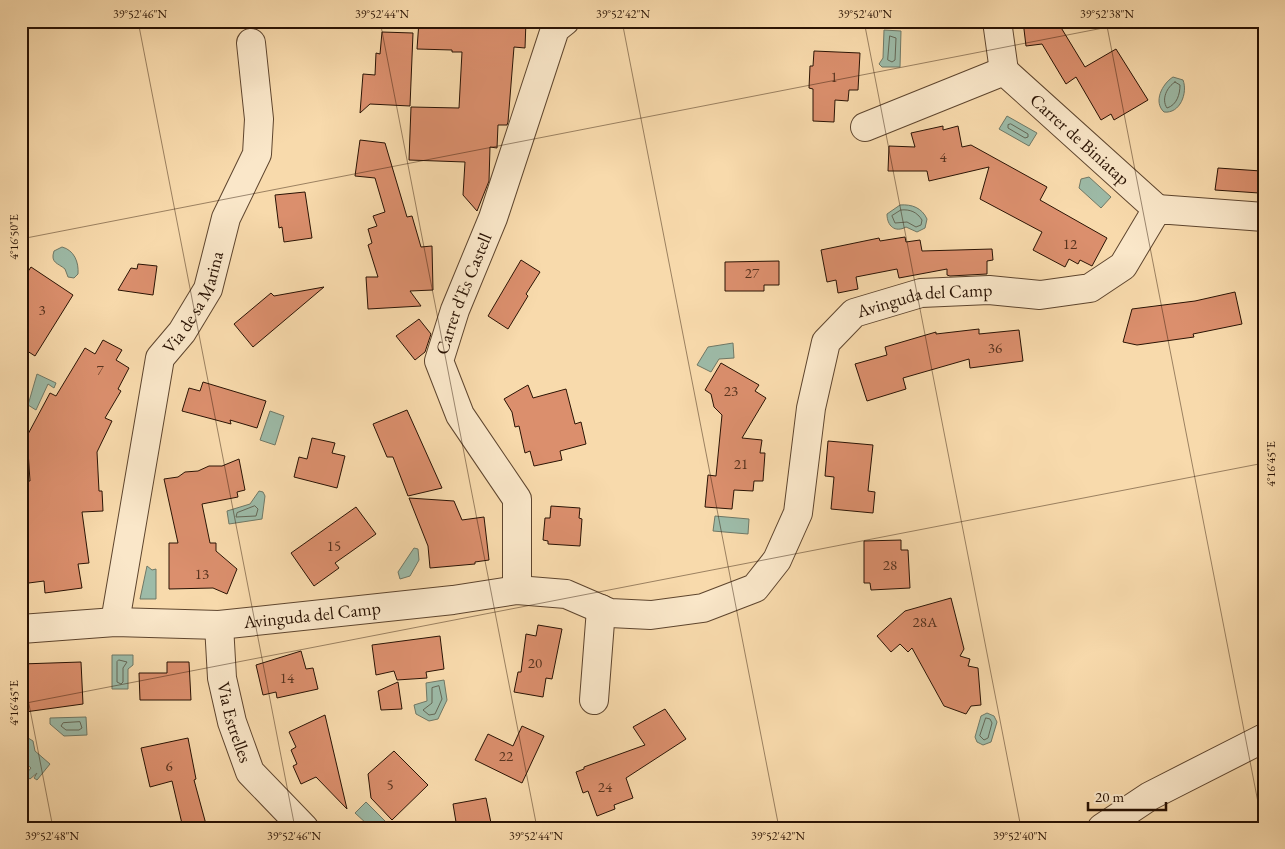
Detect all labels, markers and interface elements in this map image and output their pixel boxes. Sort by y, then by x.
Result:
text: 39°52'46"N [113,6,167,22]
text: 39°52'44"N [355,6,409,22]
text: 39°52'42"N [596,6,650,22]
text: 39°52'40"N [838,6,892,22]
text: 39°52'38"N [1080,6,1134,22]
house number: 1 [830,67,838,86]
street label: Carrer de Biniatap [1025,88,1135,190]
house number: 4 [939,147,947,166]
text: 4°16'50"E [6,214,22,260]
street label: Carrer d'Es Castell [430,229,497,357]
house number: 12 [1063,234,1078,253]
street label: Via de sa Marina [157,248,228,358]
house number: 27 [745,263,760,282]
street label: Avinguda del Camp [853,278,993,323]
house number: 3 [38,300,46,319]
house number: 36 [988,338,1002,357]
house number: 7 [96,360,104,379]
house number: 23 [724,381,738,400]
text: 4°16'45"E [1263,441,1279,487]
house number: 21 [734,454,748,473]
house number: 15 [327,536,341,555]
house number: 28 [883,555,897,574]
house number: 13 [195,564,209,583]
street label: Avinguda del Camp [241,596,382,633]
house number: 28A [913,612,938,631]
house number: 20 [528,653,542,672]
house number: 14 [280,668,295,687]
text: 4°16'45"E [6,680,22,726]
street label: Via Estrelles [212,680,258,766]
house number: 22 [499,746,514,765]
house number: 6 [165,756,173,775]
house number: 5 [386,775,394,794]
house number: 24 [598,777,613,796]
scale bar [1088,779,1165,811]
text: 20 m [1095,787,1124,806]
text: 39°52'48"N [25,828,79,844]
text: 39°52'46"N [267,828,321,844]
text: 39°52'44"N [509,828,563,844]
text: 39°52'42"N [751,828,805,844]
text: 39°52'40"N [993,828,1047,844]

